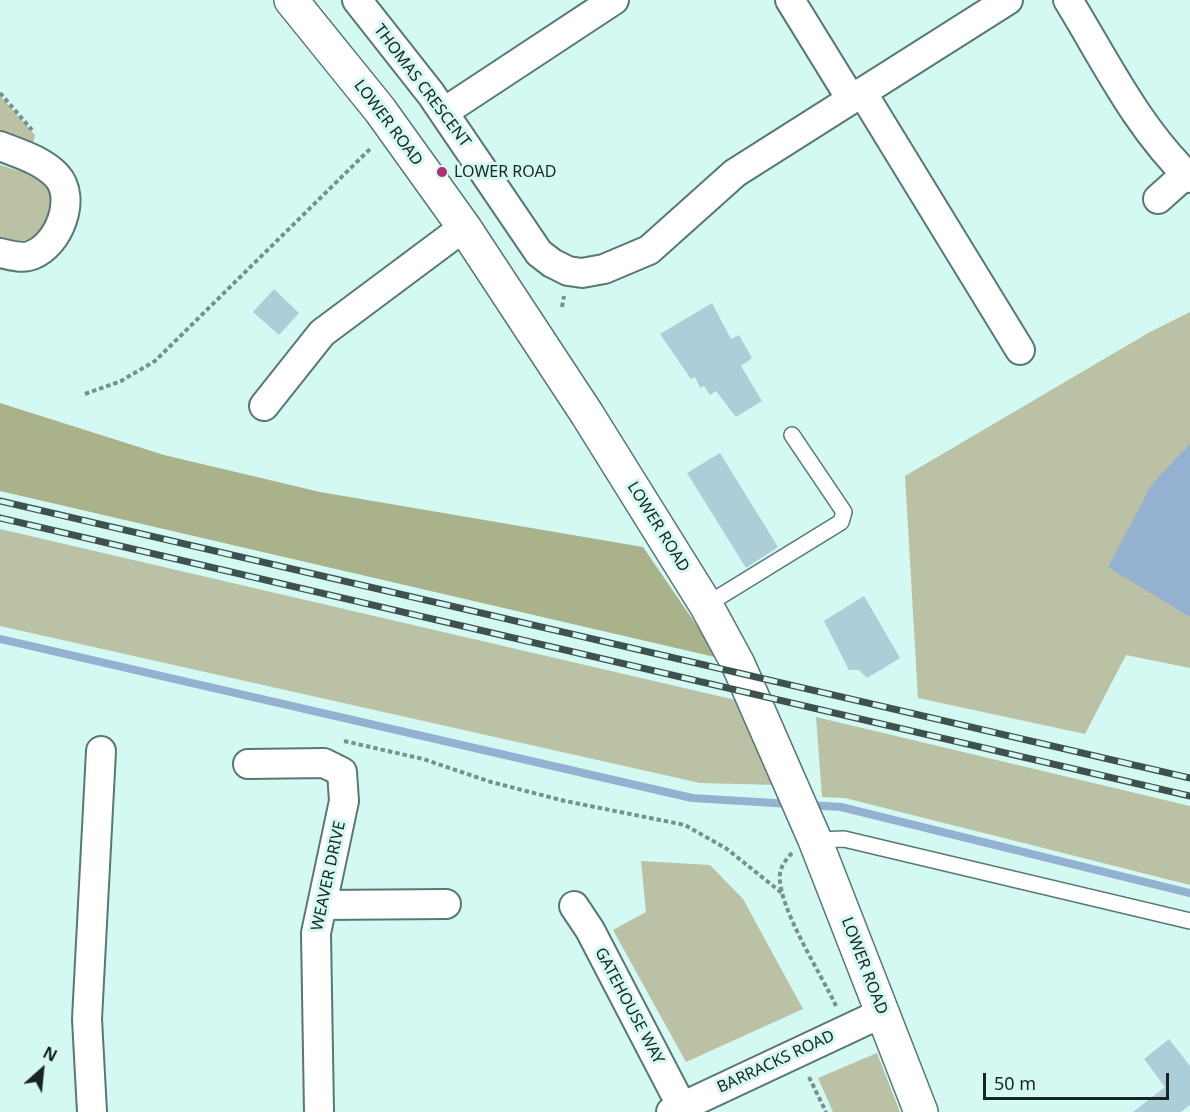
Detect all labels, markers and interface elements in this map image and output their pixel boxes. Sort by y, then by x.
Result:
street label: THOMAS CRESCENT [370,21,474,151]
street label: LOWER ROAD [350,76,426,170]
place label: LOWER ROAD [454,162,556,182]
marker: LOWER ROAD [435,165,449,179]
street label: LOWER ROAD [623,479,693,575]
street label: WEAVER DRIVE [308,819,350,933]
street label: LOWER ROAD [837,915,891,1017]
street label: GATEHOUSE WAY [590,945,668,1067]
street label: BARRACKS ROAD [714,1026,838,1098]
north arrow [12,1040,72,1100]
text: N [39,1041,61,1067]
scale bar [986,1061,1172,1099]
text: 50 m [994,1071,1036,1095]

